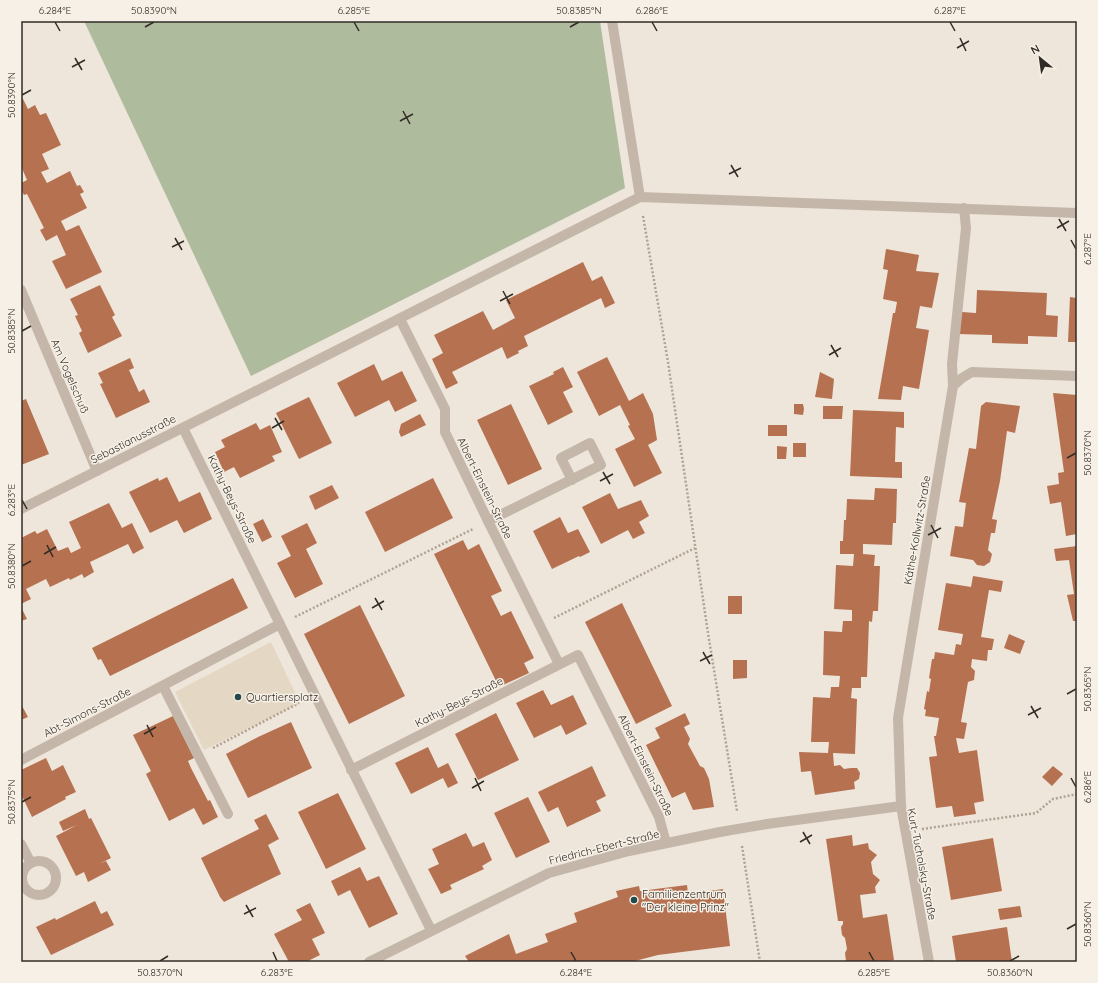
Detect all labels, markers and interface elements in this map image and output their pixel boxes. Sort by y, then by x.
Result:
text: 6.284°E [39,4,72,17]
text: 50.8390°N [131,4,177,17]
text: 6.285°E [338,4,371,17]
text: 50.8385°N [556,4,602,17]
text: 6.286°E [636,4,669,17]
text: 6.287°E [934,4,966,17]
north arrow [1020,38,1060,78]
text: N [1028,41,1042,57]
text: 50.8390°N [5,72,18,118]
text: 6.287°E [1081,233,1094,265]
text: 50.8385°N [5,308,18,354]
street label: Am Vogelschuß [48,337,92,416]
street label: Sebastianusstraße [88,411,178,467]
text: 50.8370°N [1081,430,1094,476]
street label: Albert-Einstein-Straße [454,435,516,541]
street label: Kathy-Beys-Straße [204,452,260,546]
street label: Käthe-Kollwitz-Straße [900,474,934,586]
text: 6.283°E [5,483,18,516]
text: 50.8380°N [5,543,18,589]
text: 50.8365°N [1081,666,1094,712]
street label: Kathy-Beys-Straße [413,674,505,730]
street label: Abt-Simons-Straße [41,684,133,740]
place label: Quartiersplatz [246,690,318,704]
marker: Quartiersplatz [233,692,243,702]
street label: Albert-Einstein-Straße [615,712,677,818]
text: 6.286°E [1081,770,1094,803]
text: 50.8375°N [5,779,18,825]
street label: Kurt-Tucholsky-Straße [904,807,940,921]
street label: Friedrich-Ebert-Straße [547,826,661,868]
place label: Familienzentrum "Der kleine Prinz" [642,887,729,914]
marker: Familienzentrum "Der kleine Prinz" [629,895,639,905]
text: 50.8360°N [1081,901,1094,947]
text: 50.8370°N [137,966,183,979]
text: 6.283°E [261,966,294,979]
text: 6.284°E [560,966,593,979]
text: 6.285°E [858,966,891,979]
text: 50.8360°N [987,966,1033,979]

